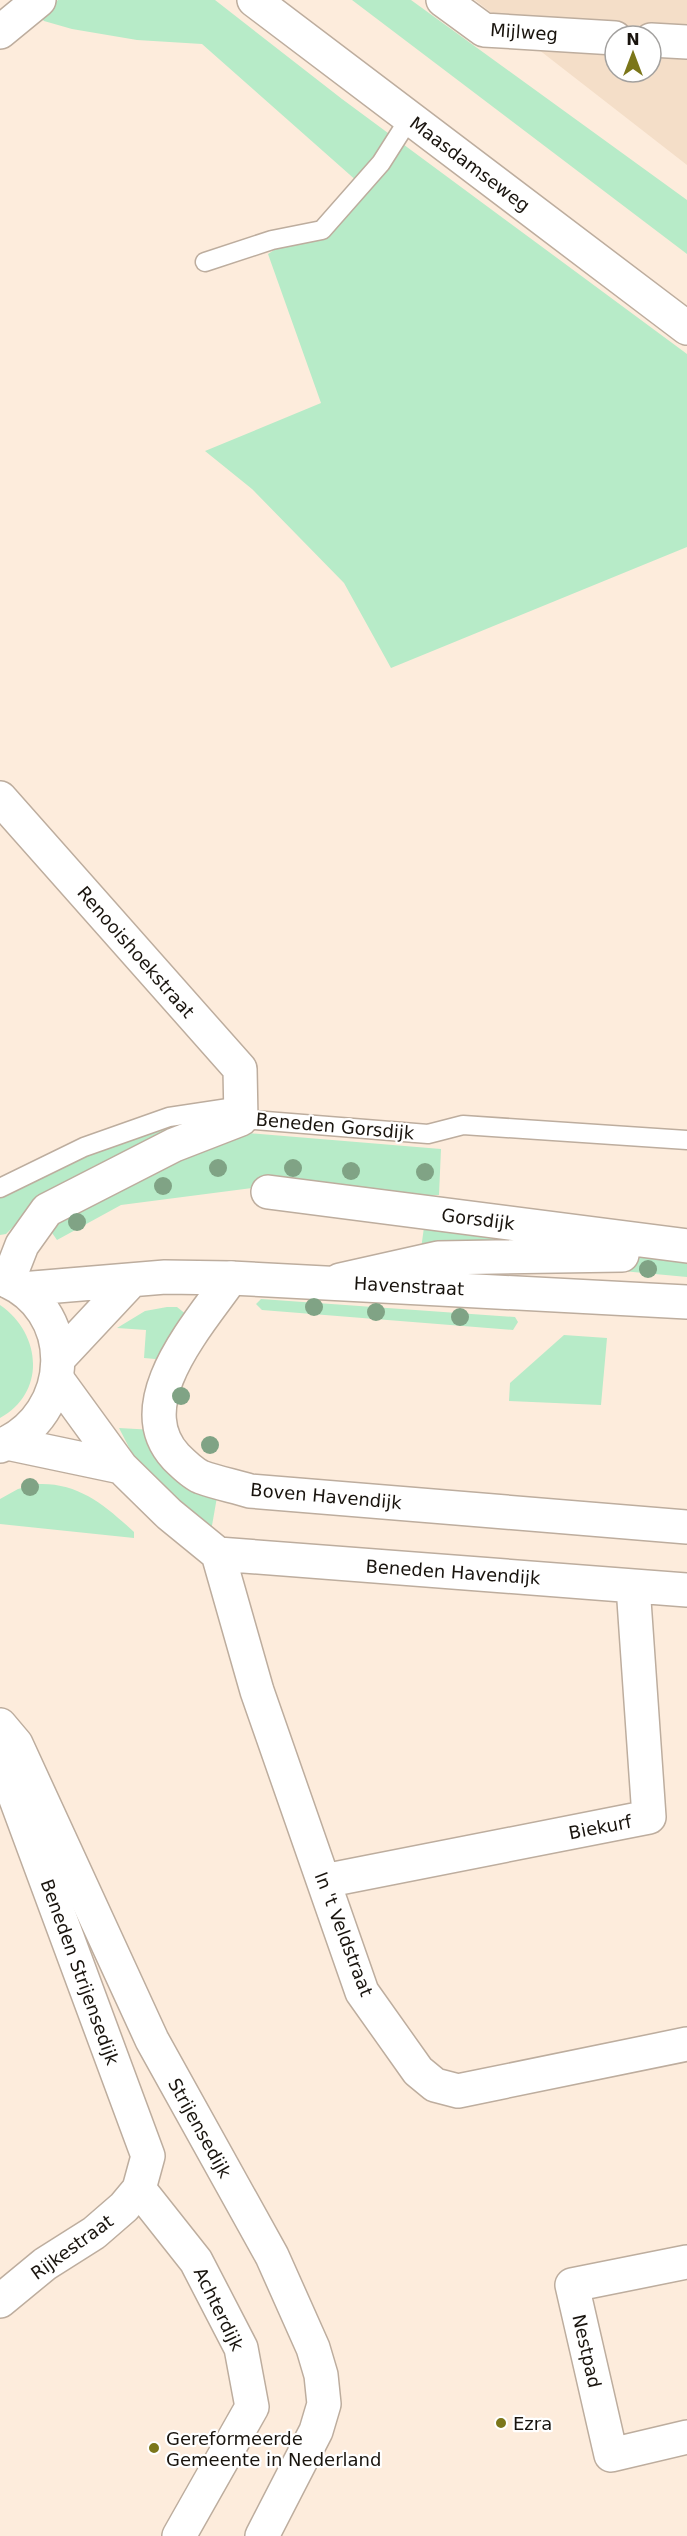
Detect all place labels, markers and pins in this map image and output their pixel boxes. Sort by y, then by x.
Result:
place label: Ezra [513,2413,552,2434]
marker: Ezra [494,2416,508,2430]
place label: Gereformeerde Gemeente in Nederland [166,2428,381,2470]
marker: Gereformeerde Gemeente in Nederland [147,2441,161,2455]

